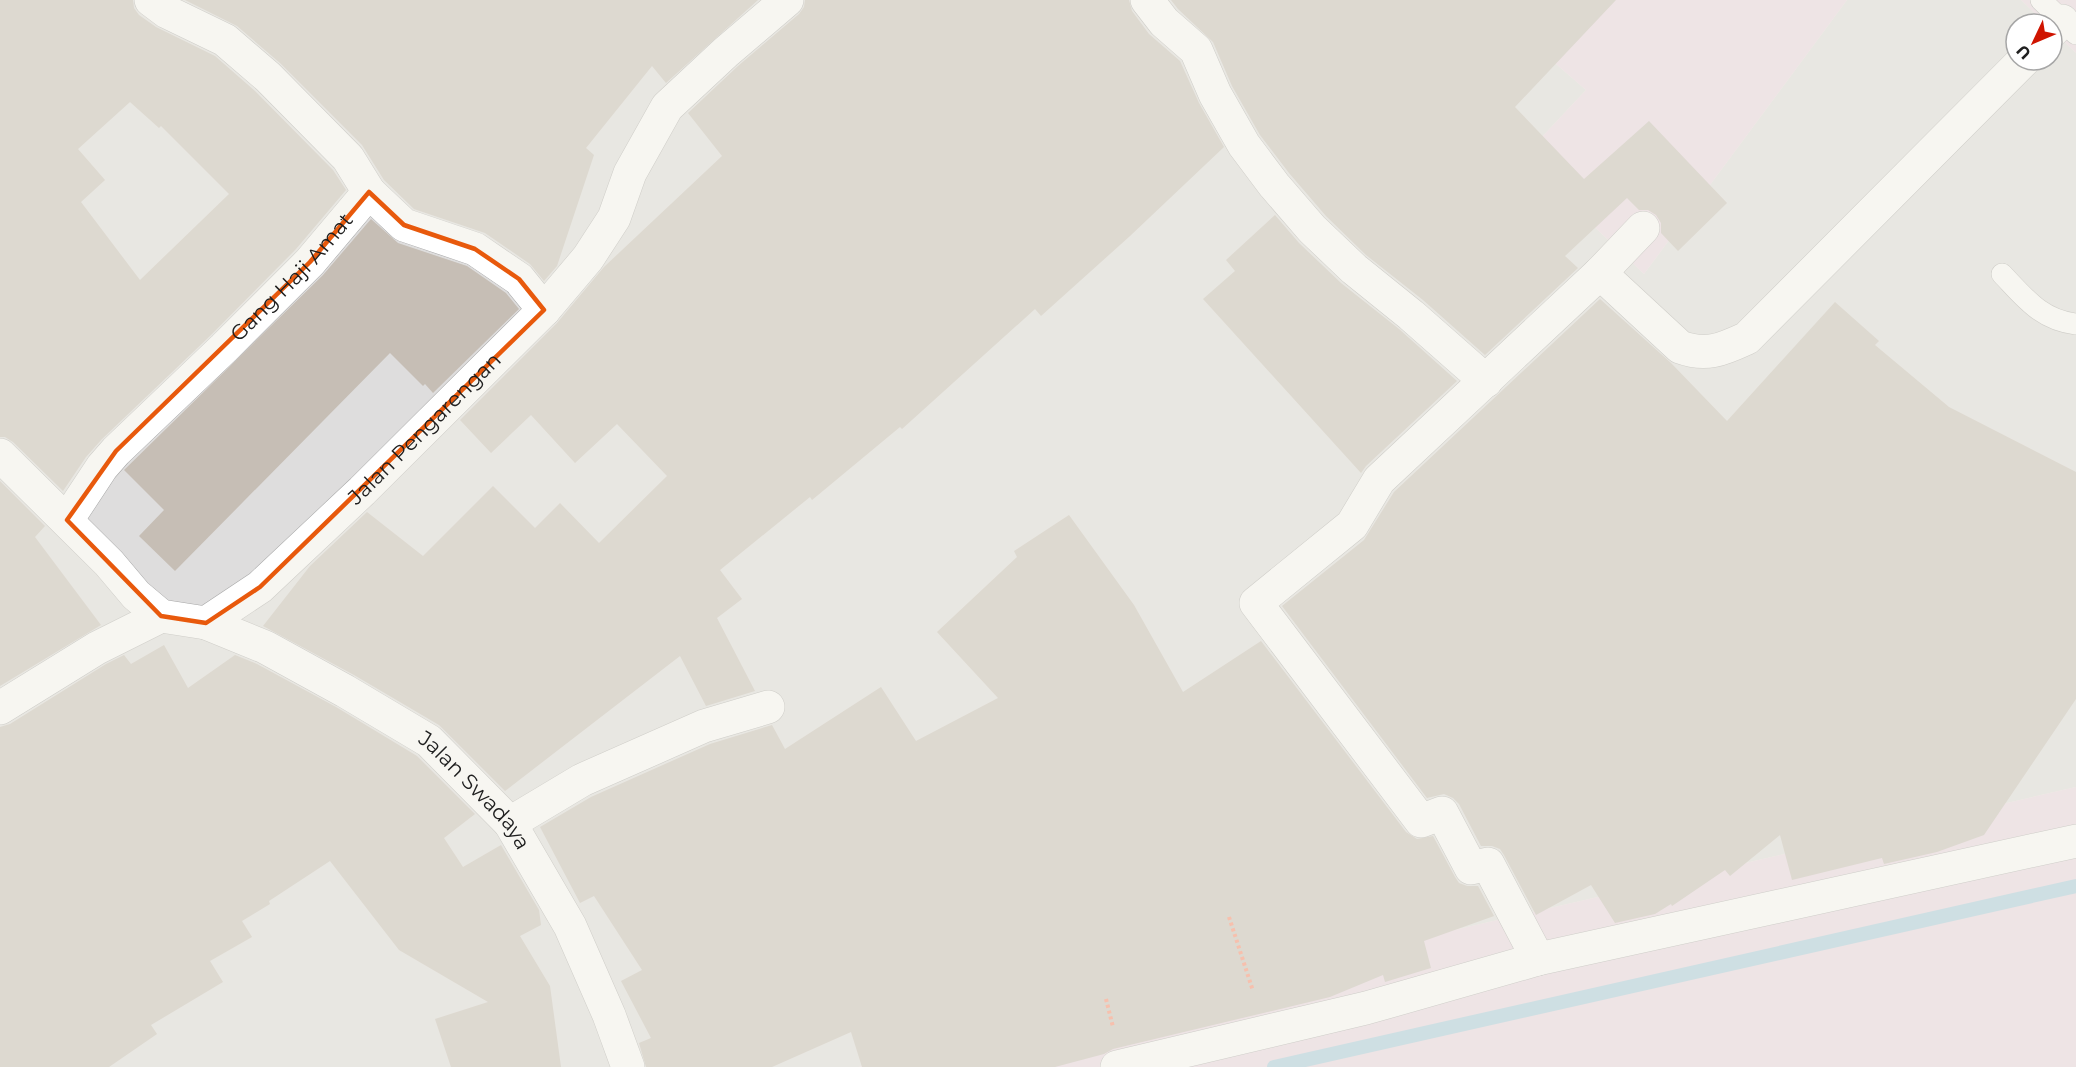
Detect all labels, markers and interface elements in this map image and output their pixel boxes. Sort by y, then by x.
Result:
north arrow [2004,12,2064,72]
text: U [2012,41,2035,63]
street label: Gang Haji Amat [225,208,358,346]
street label: Jalan Pengarengan [342,347,506,510]
street label: Jalan Swadaya [414,724,536,854]

